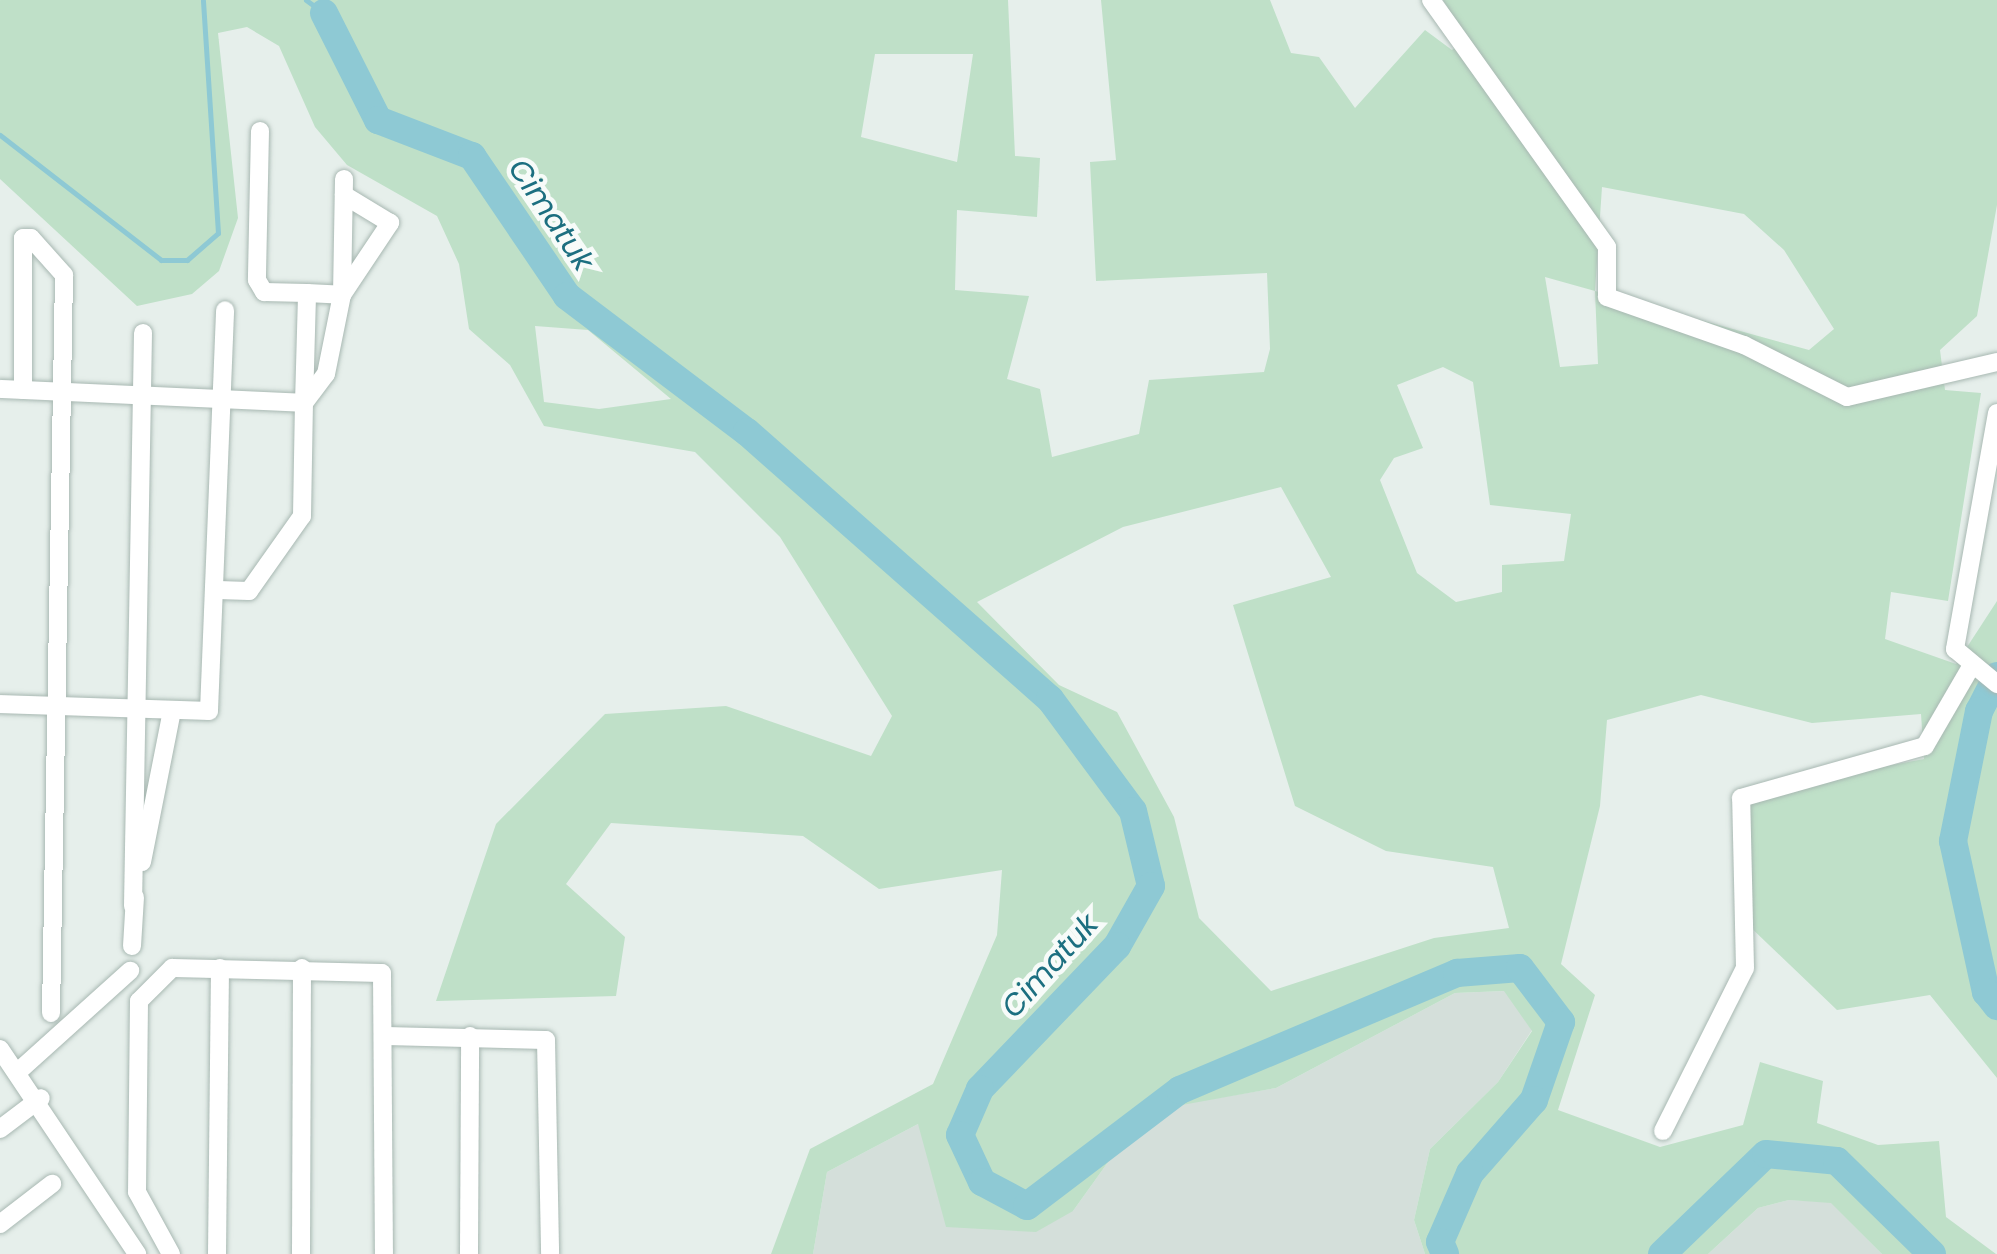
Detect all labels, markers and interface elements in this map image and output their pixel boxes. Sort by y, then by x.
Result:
water label: Cimatuk [500,152,602,278]
water label: Cimatuk [994,907,1106,1025]

